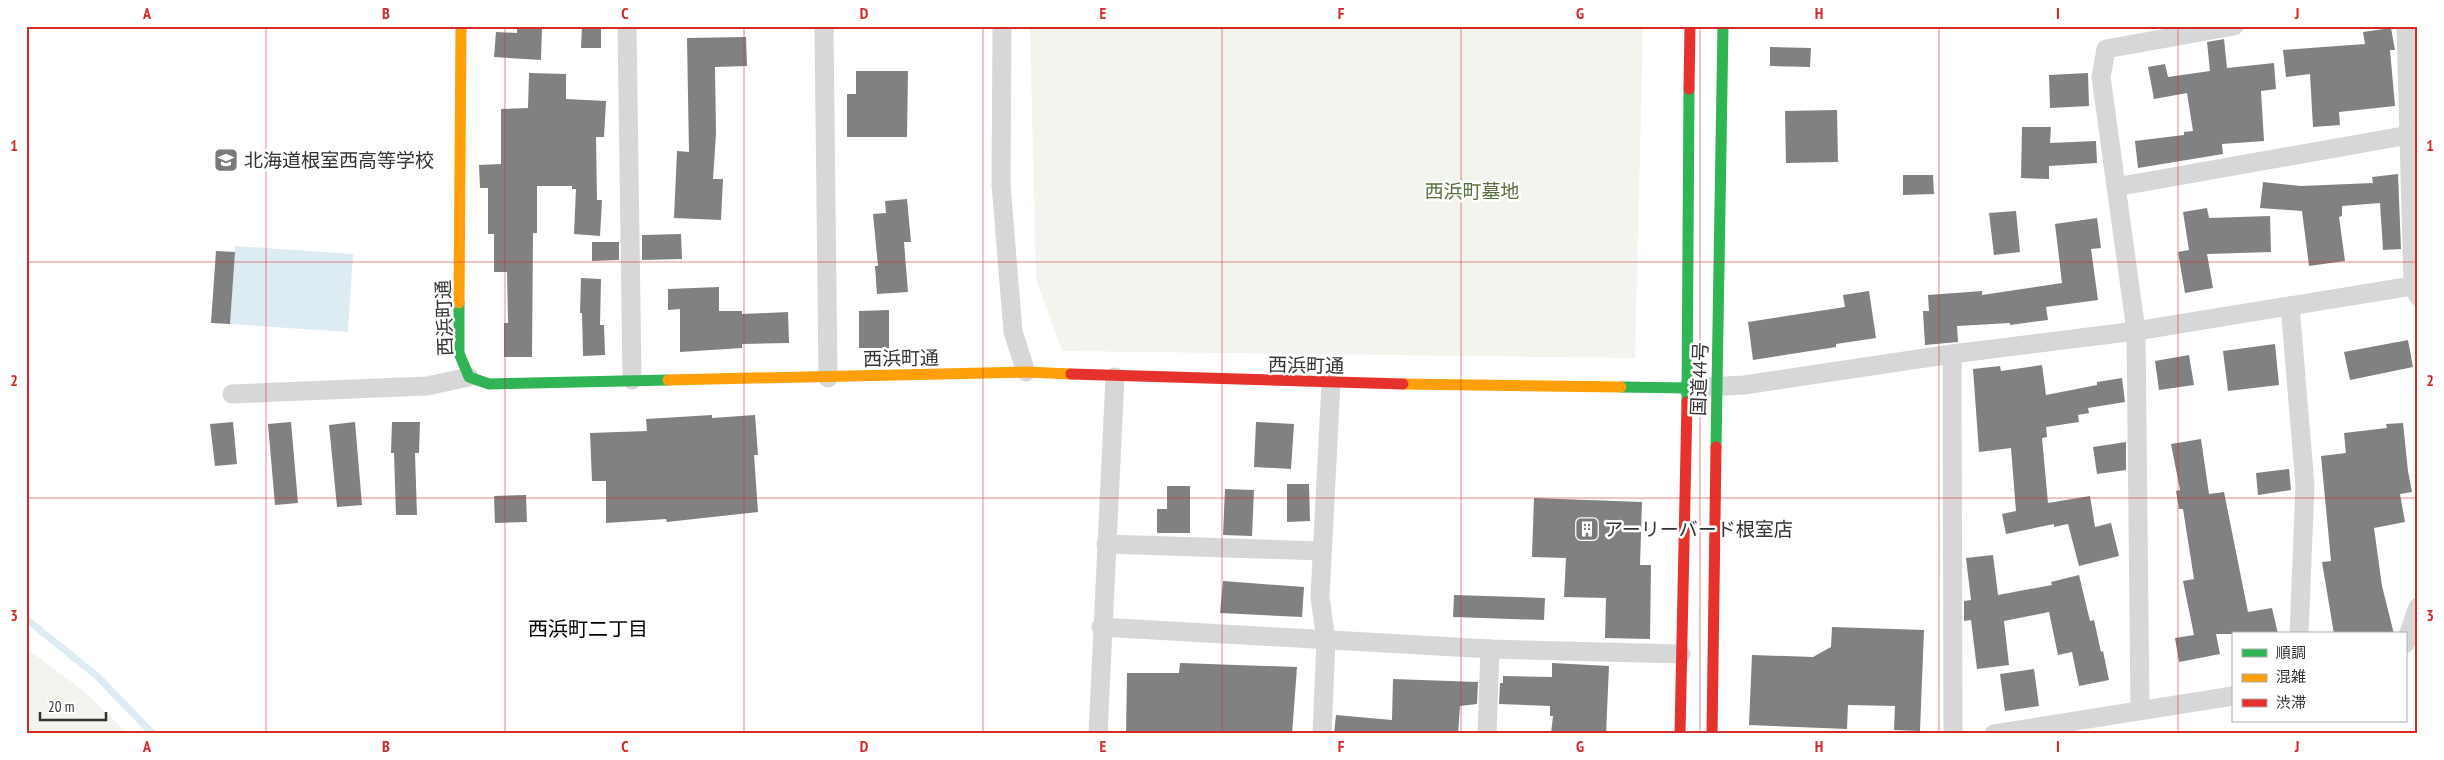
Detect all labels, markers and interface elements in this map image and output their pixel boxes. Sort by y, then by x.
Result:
text: A [142,3,152,23]
text: B [382,3,390,23]
text: C [621,3,629,23]
text: D [860,3,869,23]
text: E [1100,3,1107,23]
text: F [1338,3,1345,23]
text: G [1576,3,1584,23]
text: H [1815,3,1823,23]
text: I [2056,3,2060,23]
text: J [2294,3,2299,23]
text: 1 [10,135,18,155]
text: 1 [2426,135,2434,155]
school or university icon: 北海道根室西高等学校 [213,147,239,173]
place label: 北海道根室西高等学校 [244,148,434,172]
park label: 西浜町墓地 [1424,179,1520,203]
street label: 西浜町通 [431,280,457,356]
street label: 国道44号 [1686,342,1712,416]
street label: 西浜町通 [863,345,939,371]
street label: 西浜町通 [1268,352,1344,378]
text: 2 [10,370,18,390]
text: 2 [2426,370,2434,390]
building icon: アーリーバード根室店 [1574,516,1600,542]
place label: アーリーバード根室店 [1604,517,1793,541]
text: 3 [10,605,18,625]
text: 3 [2426,605,2434,625]
district label: 西浜町二丁目 [528,616,648,642]
legend [2232,632,2406,722]
text: 順調 [2276,643,2306,662]
text: 混雑 [2276,667,2306,686]
scale bar [40,690,106,722]
text: 渋滞 [2276,693,2306,712]
text: 20 m [48,697,74,716]
text: A [142,736,152,756]
text: B [382,736,390,756]
text: C [621,736,629,756]
text: D [860,736,869,756]
text: E [1100,736,1107,756]
text: F [1338,736,1345,756]
text: G [1576,736,1584,756]
text: H [1815,736,1823,756]
text: I [2056,736,2060,756]
text: J [2294,736,2299,756]

